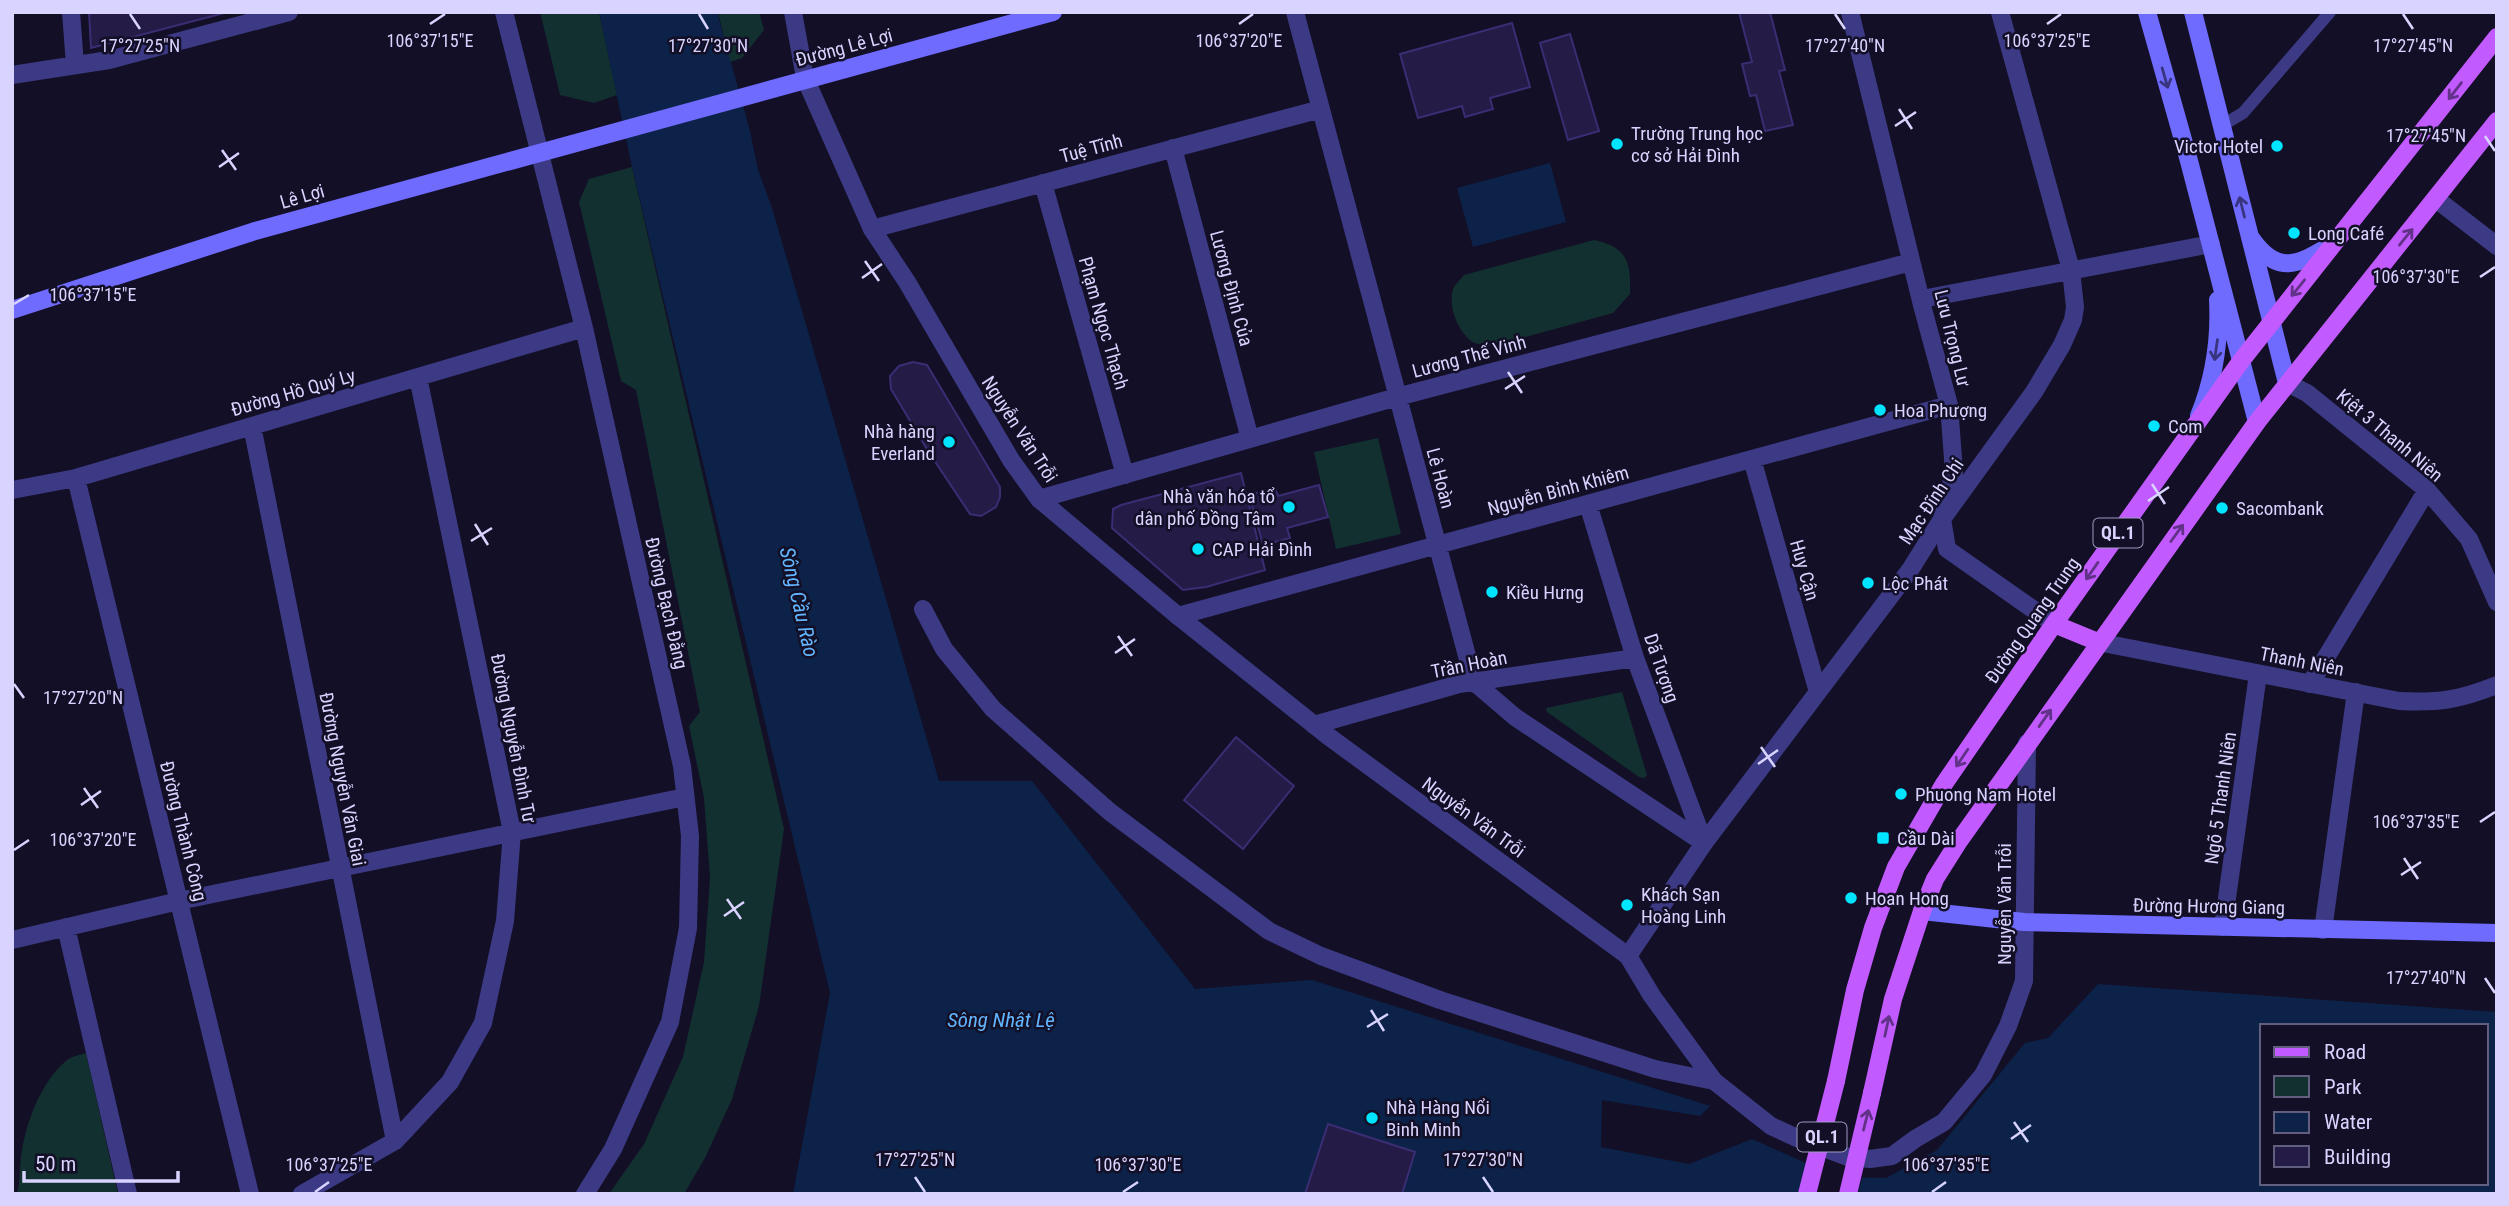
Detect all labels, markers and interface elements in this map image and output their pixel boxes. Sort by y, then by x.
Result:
street label: Đường Lê Lợi [793,24,895,71]
text: 106°37'15"E [387,30,473,51]
text: 106°37'20"E [1196,30,1282,51]
text: 106°37'25"E [2004,30,2090,51]
text: 17°27'25"N [100,35,180,56]
text: 17°27'30"N [668,35,748,56]
text: 17°27'40"N [1805,35,1885,56]
text: 17°27'45"N [2373,35,2453,56]
one-way arrow [2160,67,2173,89]
one-way arrow [2447,81,2462,99]
place label: Trường Trung học cơ sở Hải Đình [1631,122,1763,167]
text: 17°27'45"N [2386,125,2466,146]
street label: Tuệ Tĩnh [1057,129,1125,168]
place label: Victor Hotel [2174,135,2263,158]
marker: Trường Trung học cơ sở Hải Đình [1609,136,1625,152]
marker: Victor Hotel [2269,138,2285,154]
street label: Lê Lợi [277,179,327,214]
one-way arrow [2235,196,2248,219]
place label: Long Café [2308,222,2384,245]
marker: Long Café [2286,225,2302,241]
street label: Lương Định Của [1205,228,1258,349]
one-way arrow [2398,228,2413,246]
street label: Phạm Ngọc Thạch [1074,254,1133,392]
text: 106°37'30"E [2373,266,2459,287]
one-way arrow [2290,278,2306,296]
text: 106°37'15"E [50,284,136,305]
street label: Lưu Trọng Lư [1929,288,1976,389]
street label: Lương Thế Vinh [1410,330,1529,383]
one-way arrow [2209,338,2222,361]
street label: Đường Hồ Quý Ly [228,364,358,421]
street label: Nguyễn Văn Trỗi [977,372,1062,487]
street label: Kiệt 3 Thanh Niên [2332,384,2448,487]
place label: Hoa Phượng [1894,399,1987,422]
marker: Hoa Phượng [1872,402,1888,418]
place label: Com [2168,415,2203,438]
marker: Com [2146,418,2162,434]
place label: Nhà hàng Everland [864,420,935,465]
marker: Nhà hàng Everland [941,434,957,450]
street label: Lê Hoàn [1421,445,1460,511]
street label: Mạc Đĩnh Chi [1894,454,1969,549]
street label: Nguyễn Bỉnh Khiêm [1485,461,1631,520]
place label: Nhà văn hóa tổ dân phố Đồng Tâm [1135,485,1275,530]
place label: Sacombank [2236,497,2324,520]
marker: Nhà văn hóa tổ dân phố Đồng Tâm [1281,499,1297,515]
marker: Sacombank [2214,500,2230,516]
road number: QL.1 [2094,518,2142,548]
one-way arrow [2170,524,2185,543]
street label: Đường Bạch Đằng [640,535,693,671]
street label: Huy Cận [1785,537,1824,603]
place label: CAP Hải Đình [1212,538,1312,561]
marker: CAP Hải Đình [1190,541,1206,557]
water label: Sông Cầu Rào [775,545,823,659]
street label: Đường Quang Trung [1980,553,2085,688]
one-way arrow [2085,561,2099,580]
place label: Lộc Phát [1882,572,1948,595]
marker: Lộc Phát [1860,575,1876,591]
place label: Kiều Hưng [1506,581,1584,604]
marker: Kiều Hưng [1484,584,1500,600]
street label: Dã Tượng [1639,631,1684,706]
street label: Thanh Niên [2258,642,2346,681]
street label: Trần Hoàn [1429,646,1509,683]
street label: Đường Nguyễn Đình Tư [486,651,541,825]
text: 17°27'20"N [43,687,123,708]
street label: Đường Nguyễn Văn Giai [314,690,371,868]
one-way arrow [2038,709,2052,728]
street label: Ngõ 5 Thanh Niên [2200,730,2241,866]
one-way arrow [1955,748,1969,767]
street label: Đường Thành Công [155,759,212,904]
street label: Nguyễn Văn Trỗi [1418,772,1530,863]
place label: Phuong Nam Hotel [1915,783,2056,806]
marker: Phuong Nam Hotel [1893,786,1909,802]
text: 106°37'35"E [2373,811,2459,832]
place label: Cầu Dài [1897,827,1955,850]
text: 106°37'20"E [50,829,136,850]
marker: Cầu Dài [1875,830,1891,846]
street label: Nguyễn Văn Trỗi [1993,843,2016,965]
place label: Khách Sạn Hoàng Linh [1641,883,1726,928]
place label: Hoan Hong [1865,887,1949,910]
marker: Hoan Hong [1843,890,1859,906]
street label: Đường Hương Giang [2133,894,2285,919]
marker: Khách Sạn Hoàng Linh [1619,897,1635,913]
text: 17°27'40"N [2386,967,2466,988]
water label: Sông Nhật Lệ [947,1008,1055,1032]
one-way arrow [1880,1015,1894,1038]
legend [2260,1024,2488,1185]
text: Road [2324,1040,2366,1064]
text: Park [2324,1075,2362,1099]
place label: Nhà Hàng Nổi Binh Minh [1386,1096,1490,1141]
one-way arrow [1860,1109,1873,1131]
marker: Nhà Hàng Nổi Binh Minh [1364,1110,1380,1126]
text: Water [2324,1110,2372,1134]
road number: QL.1 [1798,1122,1846,1152]
scale bar [24,1140,178,1184]
text: Building [2324,1145,2391,1169]
text: 17°27'25"N [875,1149,955,1170]
text: 17°27'30"N [1443,1149,1523,1170]
text: 50 m [35,1152,76,1176]
text: 106°37'25"E [286,1154,372,1175]
text: 106°37'30"E [1095,1154,1181,1175]
text: 106°37'35"E [1903,1154,1989,1175]

